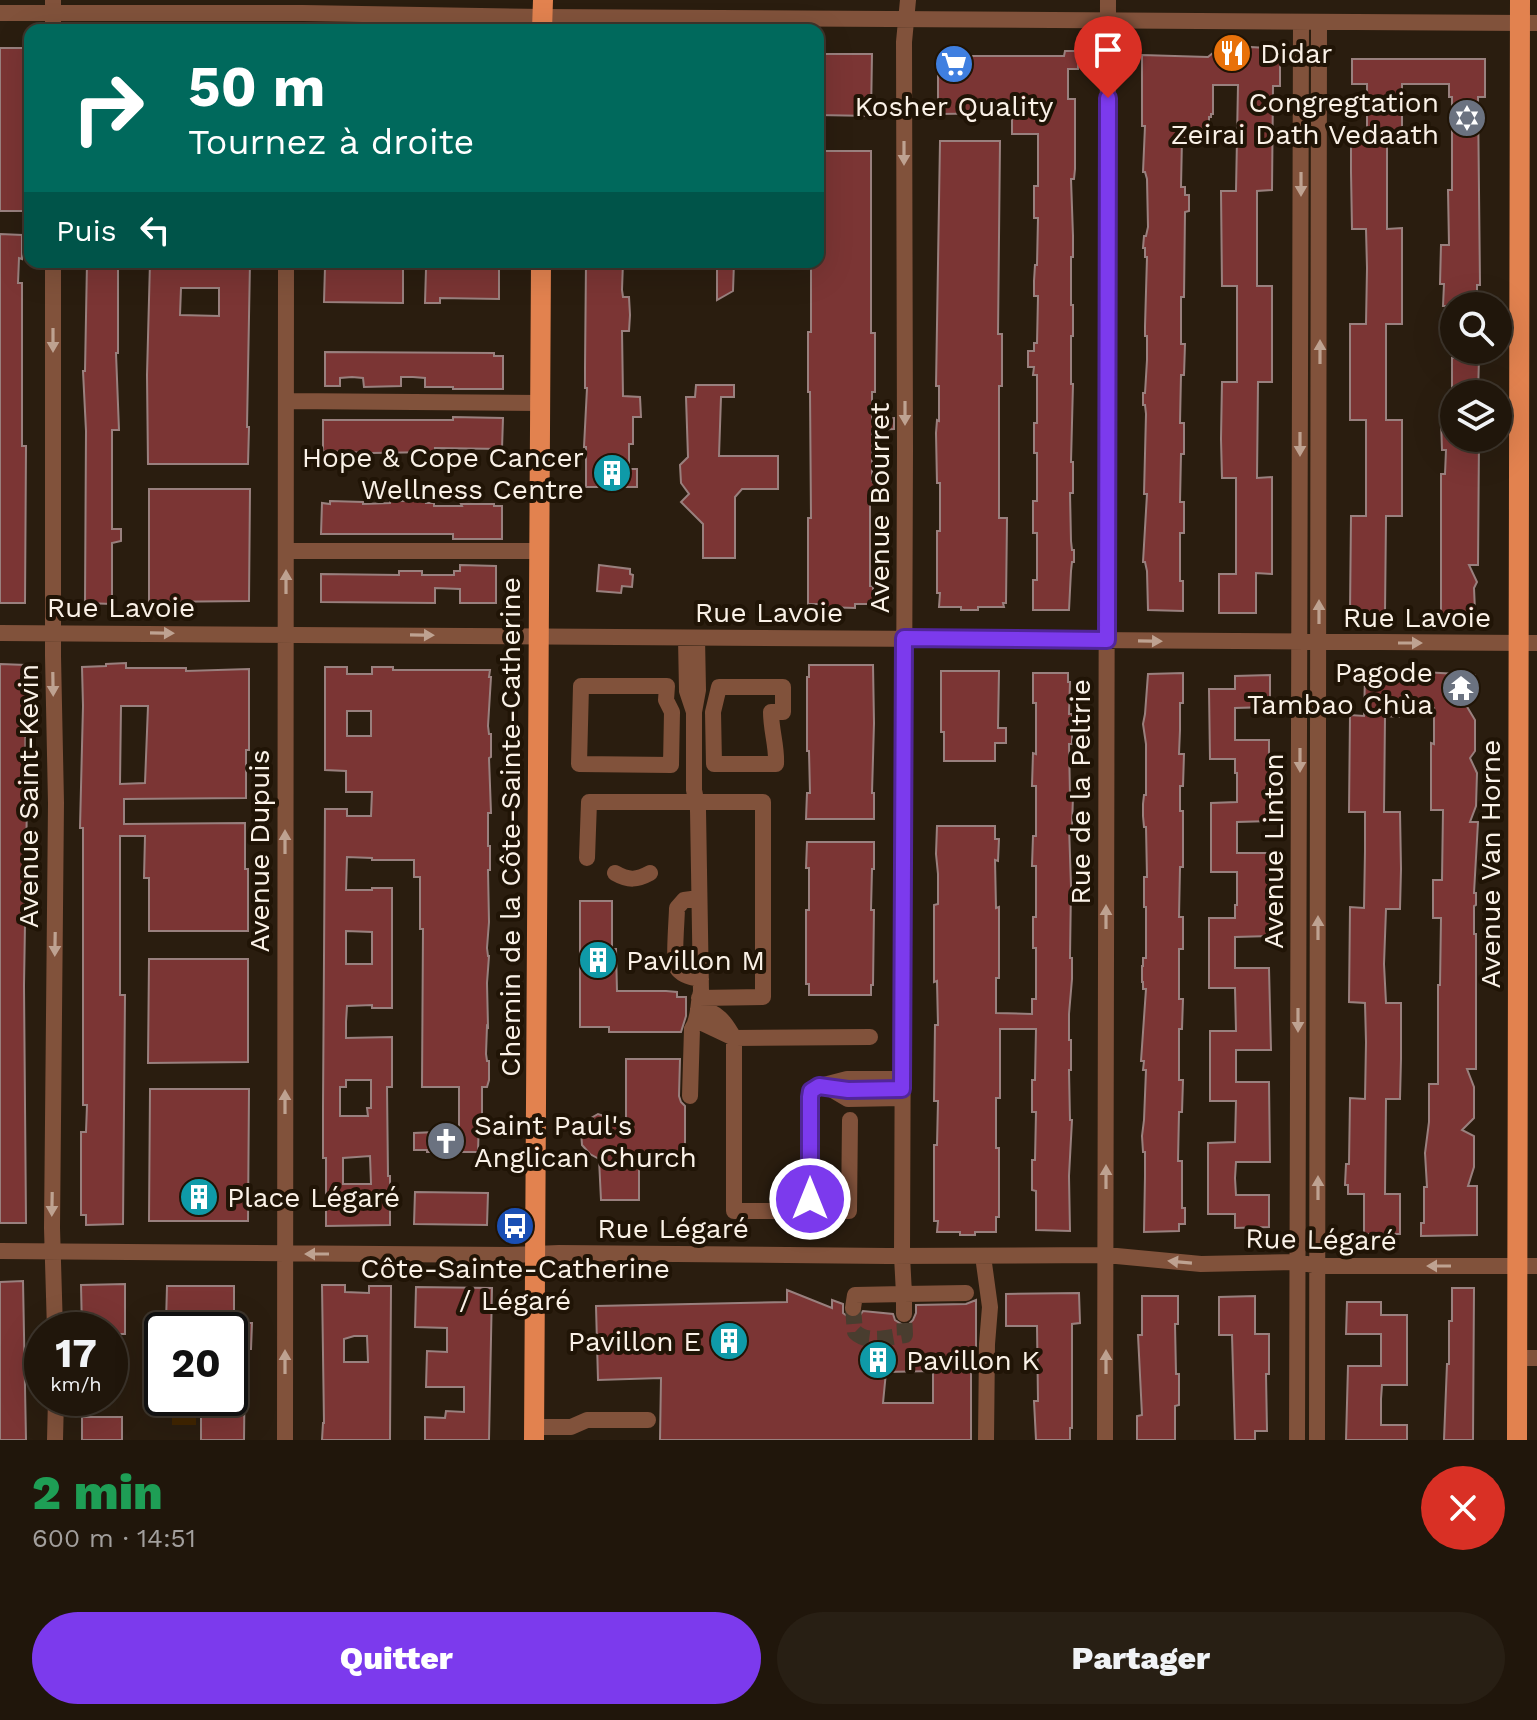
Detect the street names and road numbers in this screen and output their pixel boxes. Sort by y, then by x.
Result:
street label: Avenue Bourret [863,402,896,613]
street label: Chemin de la Côte-Sainte-Catherine [494,577,527,1077]
street label: Rue Lavoie [47,591,195,624]
street label: Rue Lavoie [695,596,843,629]
street label: Rue Lavoie [1343,601,1491,634]
street label: Avenue Saint-Kevin [12,664,45,928]
street label: Rue de la Peltrie [1064,679,1097,905]
street label: Avenue Van Horne [1474,740,1507,988]
street label: Avenue Dupuis [243,749,276,953]
street label: Avenue Linton [1257,753,1290,949]
street label: Rue Légaré [597,1212,749,1245]
street label: Rue Légaré [1245,1222,1397,1257]

